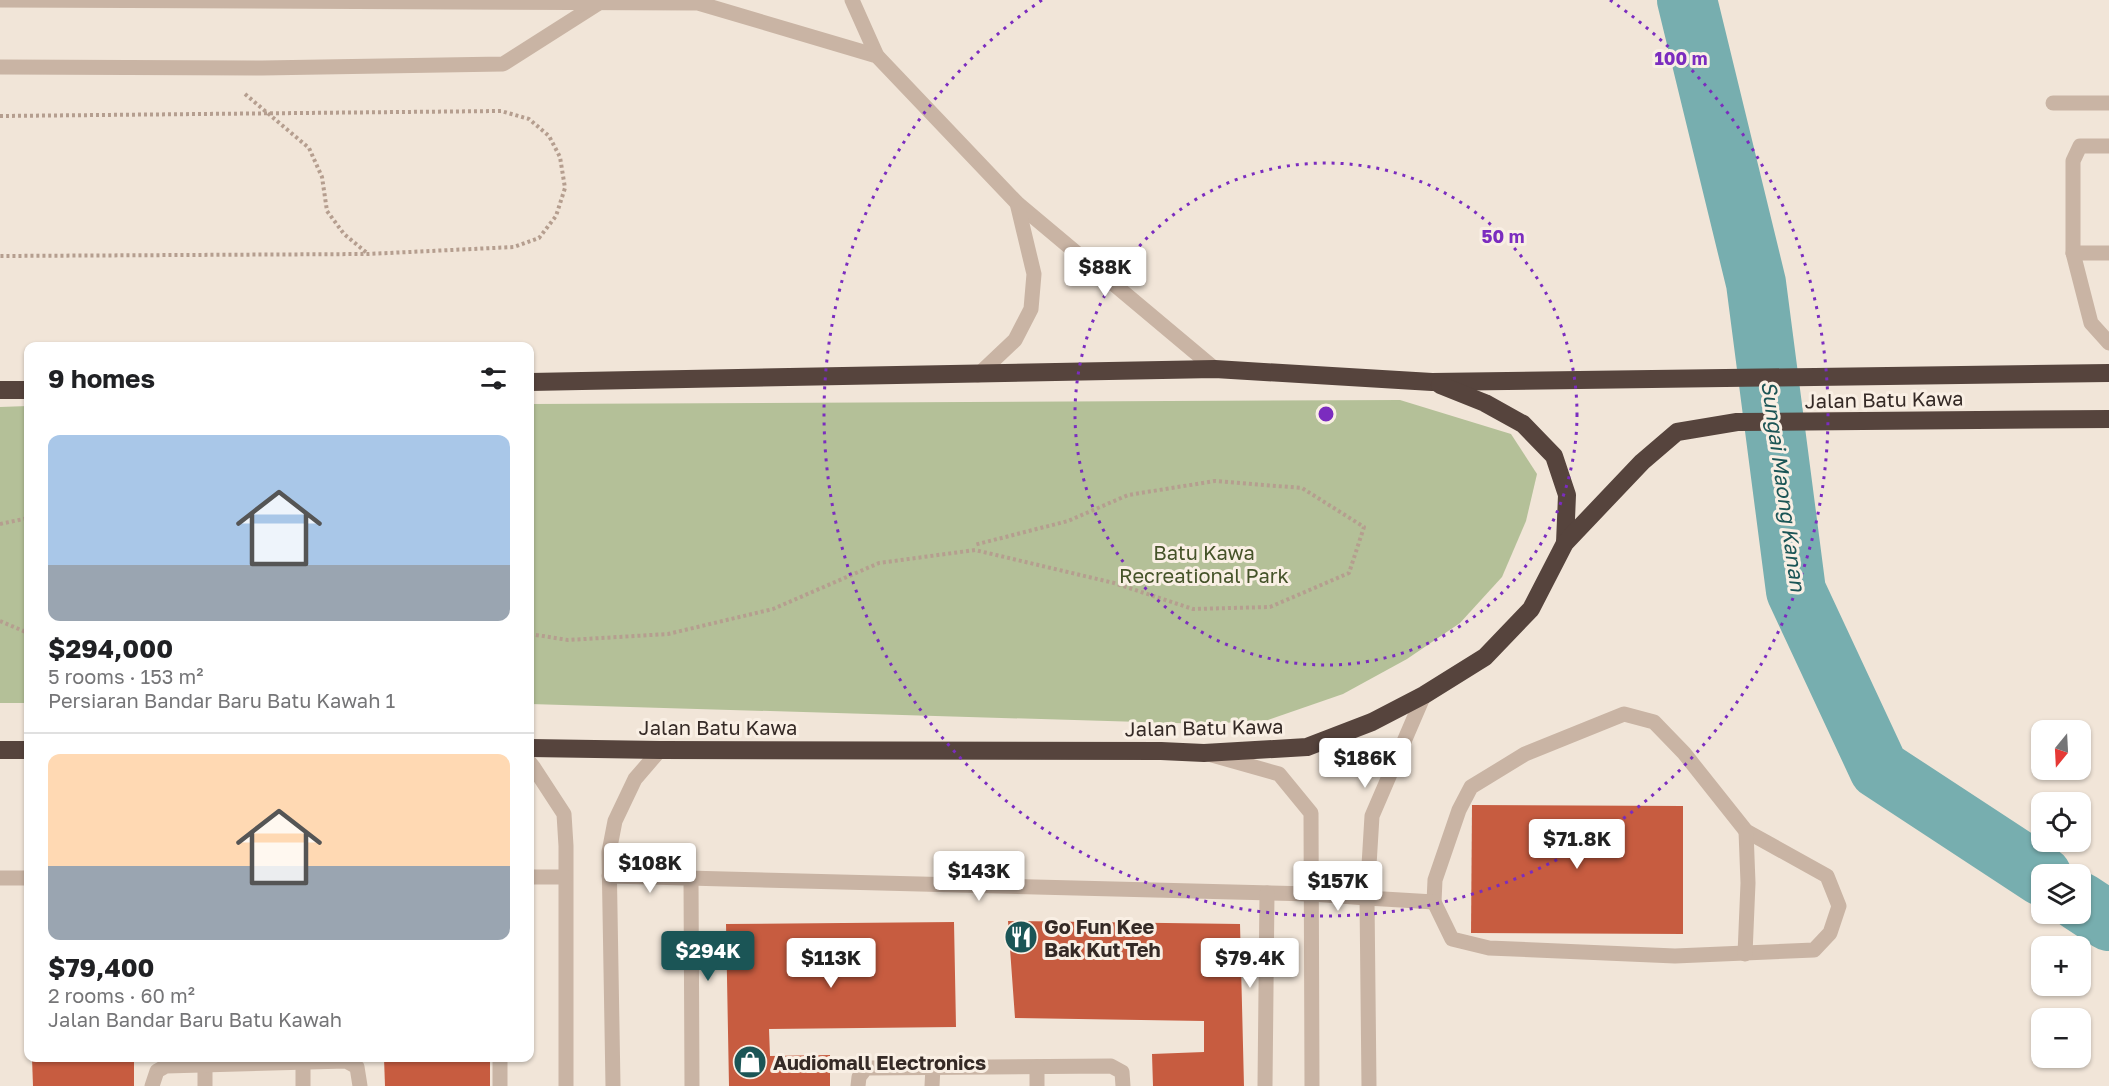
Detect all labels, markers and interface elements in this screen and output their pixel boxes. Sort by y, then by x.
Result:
text: 100 m [1655,47,1707,69]
text: 50 m [1482,225,1524,247]
pin: $88K [1069,247,1141,298]
text: $88K [1078,254,1132,278]
icon: filters [477,362,510,395]
text: 9 homes [48,363,155,394]
water label: Sungai Maong Kanan [1756,379,1812,594]
street label: Jalan Batu Kawa [1804,386,1964,412]
centre of rings [1316,404,1336,424]
icon: home [225,474,333,582]
park label: Batu Kawa Recreational Park [1119,540,1289,587]
text: $294,000 [48,633,173,664]
text: 5 rooms · 153 m² [48,664,203,688]
text: Persiaran Bandar Baru Batu Kawah 1 [48,688,395,712]
street label: Jalan Batu Kawa [1124,714,1284,740]
street label: Jalan Batu Kawa [639,715,797,739]
north arrow [2031,720,2091,780]
map controls [2031,720,2091,1068]
pin: $186K [1323,738,1407,789]
text: $186K [1333,745,1397,769]
button: locate [2031,792,2091,852]
icon: home [225,793,333,901]
pin: $71.8K [1528,819,1626,870]
text: $71.8K [1543,826,1611,850]
pin: $108K [608,843,692,894]
text: $108K [618,850,682,874]
pin: $143K [937,851,1021,902]
text: $143K [948,858,1010,882]
pin: $157K [1296,861,1380,912]
button: layers [2031,864,2091,924]
text: $157K [1307,868,1369,892]
place label: Go Fun Kee Bak Kut Teh [1044,914,1161,961]
restaurant icon: Go Fun Kee Bak Kut Teh [1003,919,1039,955]
pin: $294K [666,931,750,982]
button: + [2031,936,2091,996]
text: $294K [675,938,741,962]
pin: $113K [789,938,873,989]
pin: $79.4K [1201,938,1299,989]
text: $113K [801,945,861,969]
text: $79.4K [1215,945,1285,969]
text: $79,400 [48,952,154,983]
text: 2 rooms · 60 m² [48,983,195,1007]
text: Jalan Bandar Baru Batu Kawah [48,1007,342,1031]
button: − [2031,1008,2091,1068]
shop icon: Audiomall Electronics [732,1044,768,1080]
place label: Audiomall Electronics [773,1050,986,1074]

